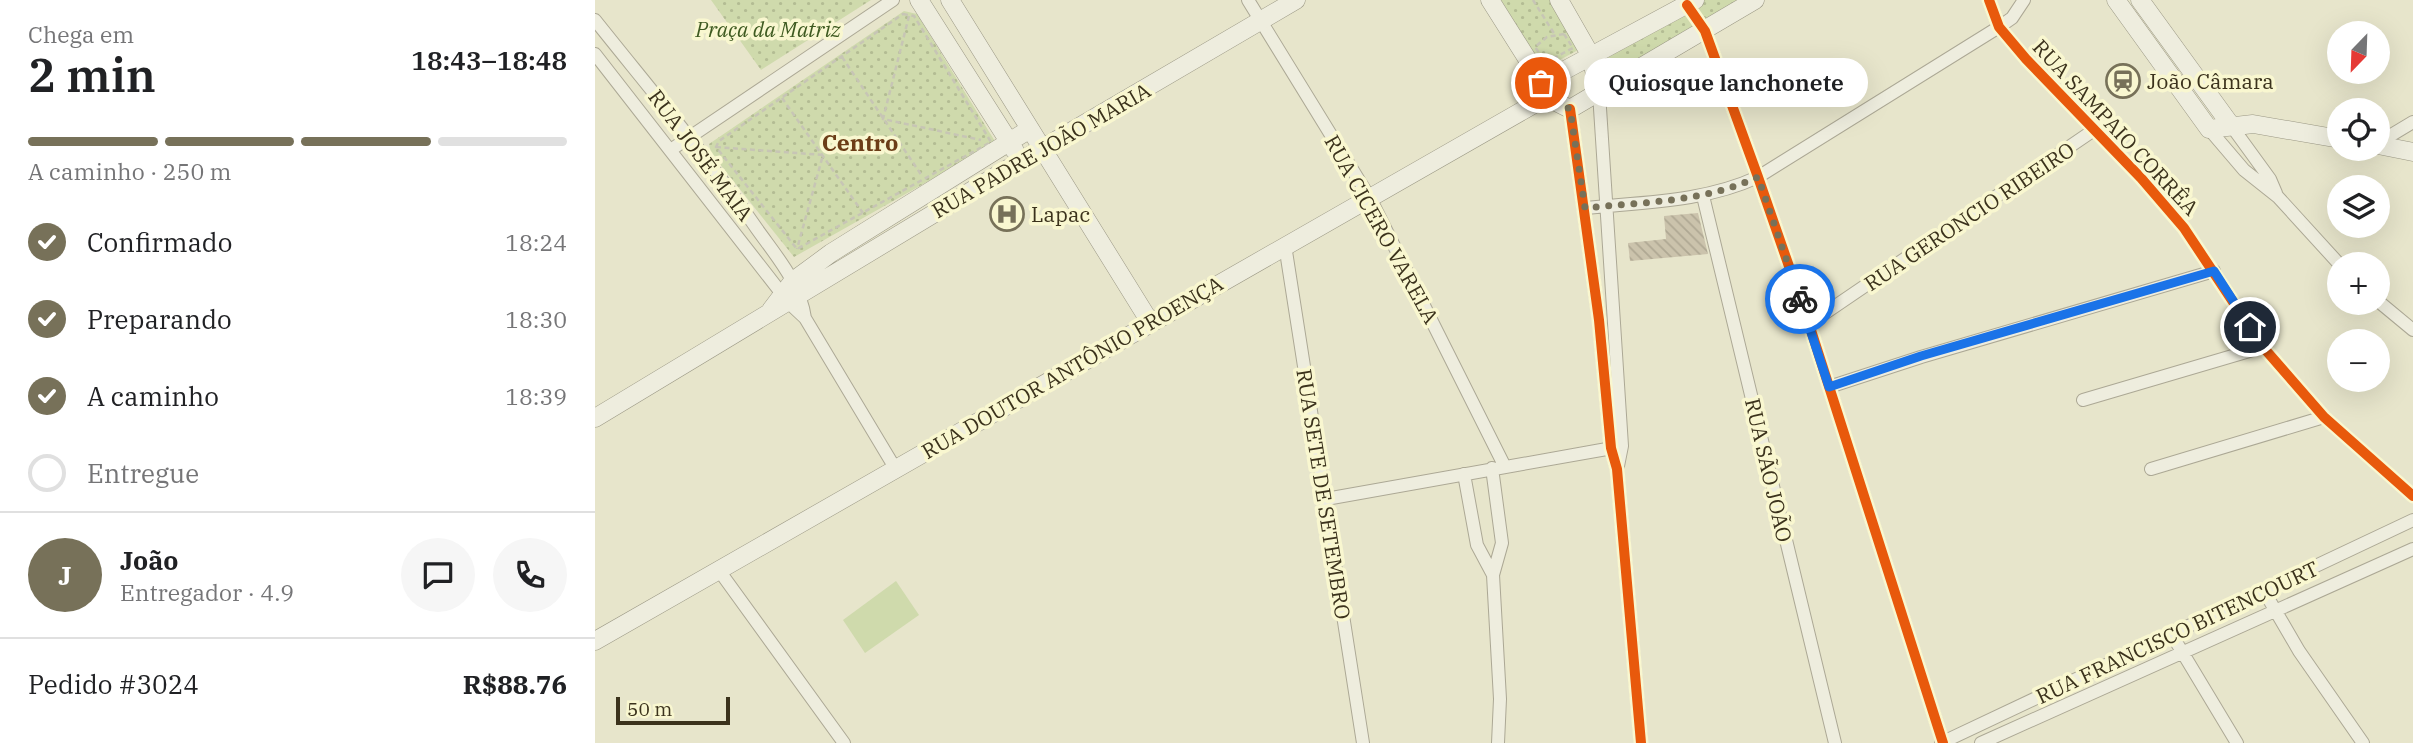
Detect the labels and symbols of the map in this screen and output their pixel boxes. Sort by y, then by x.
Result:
park label: Praça da Matriz [694,15,841,43]
north arrow [2327,21,2391,84]
street label: RUA SAMPAIO CORRÊA [2027,33,2205,222]
pin [1511,53,1571,113]
callout: Quiosque lanchonete [1583,58,1867,108]
station icon: João Câmara [2104,62,2142,100]
place label: João Câmara [2147,67,2274,95]
street label: RUA PADRE JOÃO MARIA [926,76,1156,224]
street label: RUA JOSÉ MAIA [642,84,760,227]
district label: Centro [822,127,898,157]
street label: RUA CICERO VARELA [1318,130,1446,329]
street label: RUA GERONCIO RIBEIRO [1858,135,2080,297]
hospital icon: Lapac [988,195,1026,233]
place label: Lapac [1031,200,1090,228]
courier [1765,264,1835,334]
street label: RUA DOUTOR ANTÔNIO PROENÇA [916,269,1228,465]
pin [2220,297,2280,357]
street label: RUA SETE DE SETEMBRO [1290,367,1358,621]
street label: RUA SÃO JOÃO [1739,395,1799,545]
street label: RUA FRANCISCO BITENCOURT [2031,554,2323,710]
scale bar [616,694,730,726]

